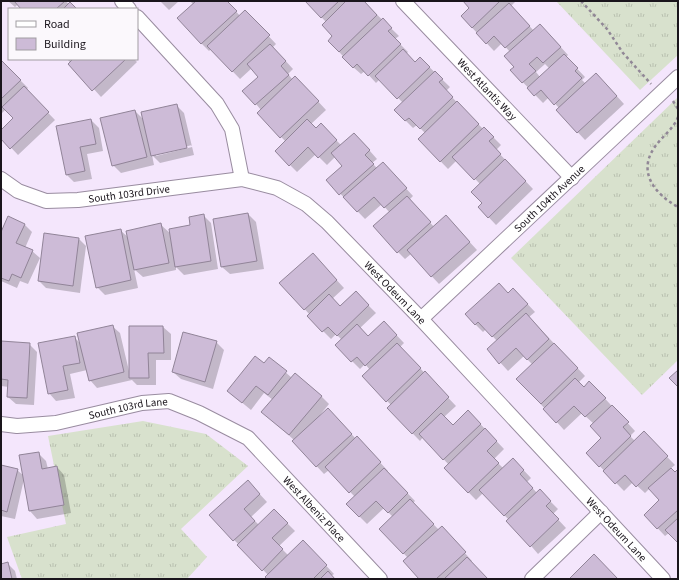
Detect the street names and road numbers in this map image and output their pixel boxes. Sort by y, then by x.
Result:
street label: West Atlantis Way [454,55,520,124]
street label: South 104th Avenue [511,161,589,236]
street label: South 103rd Drive [87,181,171,207]
street label: West Odeum Lane [361,258,430,328]
street label: South 103rd Lane [87,394,169,423]
street label: West Albeniz Place [279,473,349,546]
street label: West Odeum Lane [582,494,650,565]

